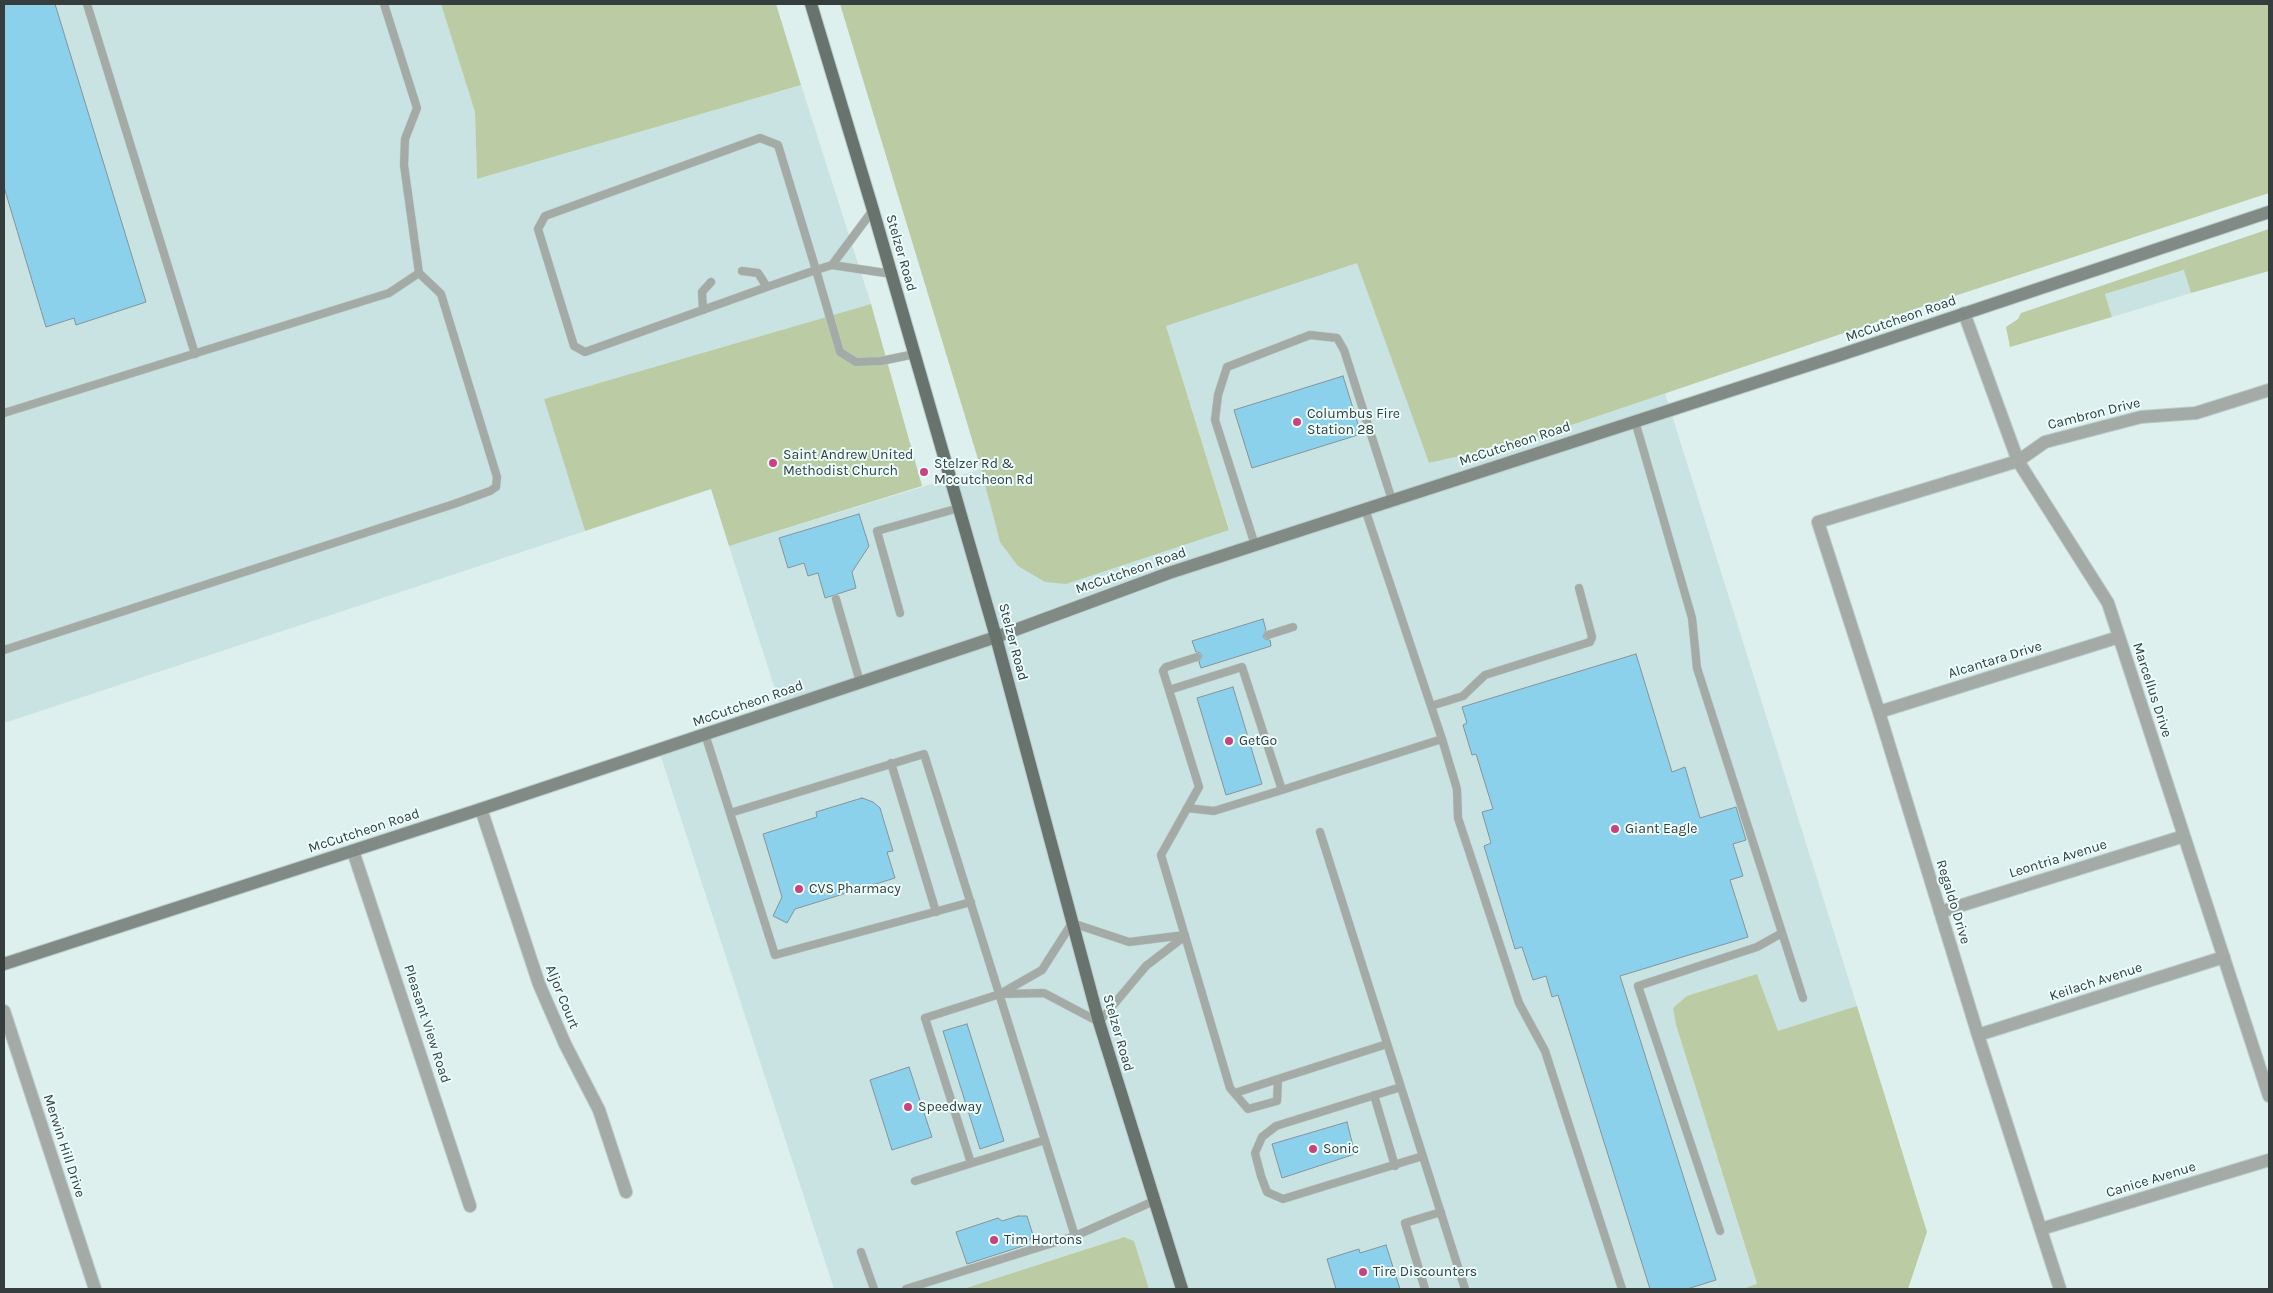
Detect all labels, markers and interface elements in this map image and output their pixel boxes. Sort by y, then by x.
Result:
street label: Stelzer Road [882,213,920,293]
street label: McCutcheon Road [1843,292,1959,346]
street label: Cambron Drive [2046,394,2142,434]
place label: Columbus Fire Station 28 [1307,406,1400,438]
marker: Columbus Fire Station 28 [1291,416,1303,428]
street label: McCutcheon Road [1457,418,1573,470]
place label: Saint Andrew United Methodist Church [783,447,913,480]
place label: Stelzer Rd & Mccutcheon Rd [934,456,1033,488]
marker: Saint Andrew United Methodist Church [767,457,779,469]
marker: Stelzer Rd & Mccutcheon Rd [918,466,930,478]
street label: McCutcheon Road [1073,544,1189,598]
street label: Stelzer Road [995,602,1031,682]
street label: Alcantara Drive [1946,638,2044,682]
street label: Marcellus Drive [2129,640,2175,740]
street label: McCutcheon Road [690,677,806,731]
place label: GetGo [1239,733,1277,749]
marker: GetGo [1223,735,1235,747]
street label: McCutcheon Road [306,805,422,857]
place label: Giant Eagle [1625,821,1698,837]
marker: Giant Eagle [1609,823,1621,835]
street label: Leontria Avenue [2007,836,2109,882]
street label: Regaldo Drive [1932,858,1974,946]
place label: CVS Pharmacy [809,881,901,897]
marker: CVS Pharmacy [793,883,805,895]
street label: Keilach Avenue [2047,959,2145,1005]
street label: Pleasant View Road [400,963,454,1085]
street label: Aljor Court [542,963,582,1031]
street label: Stelzer Road [1099,993,1137,1073]
street label: Merwin Hill Drive [39,1092,89,1200]
place label: Speedway [918,1099,982,1115]
marker: Speedway [902,1101,914,1113]
place label: Sonic [1323,1141,1359,1157]
marker: Sonic [1307,1143,1319,1155]
street label: Canice Avenue [2104,1158,2198,1202]
place label: Tim Hortons [1004,1232,1082,1248]
marker: Tim Hortons [988,1234,1000,1246]
place label: Tire Discounters [1373,1264,1477,1280]
marker: Tire Discounters [1357,1266,1369,1278]

